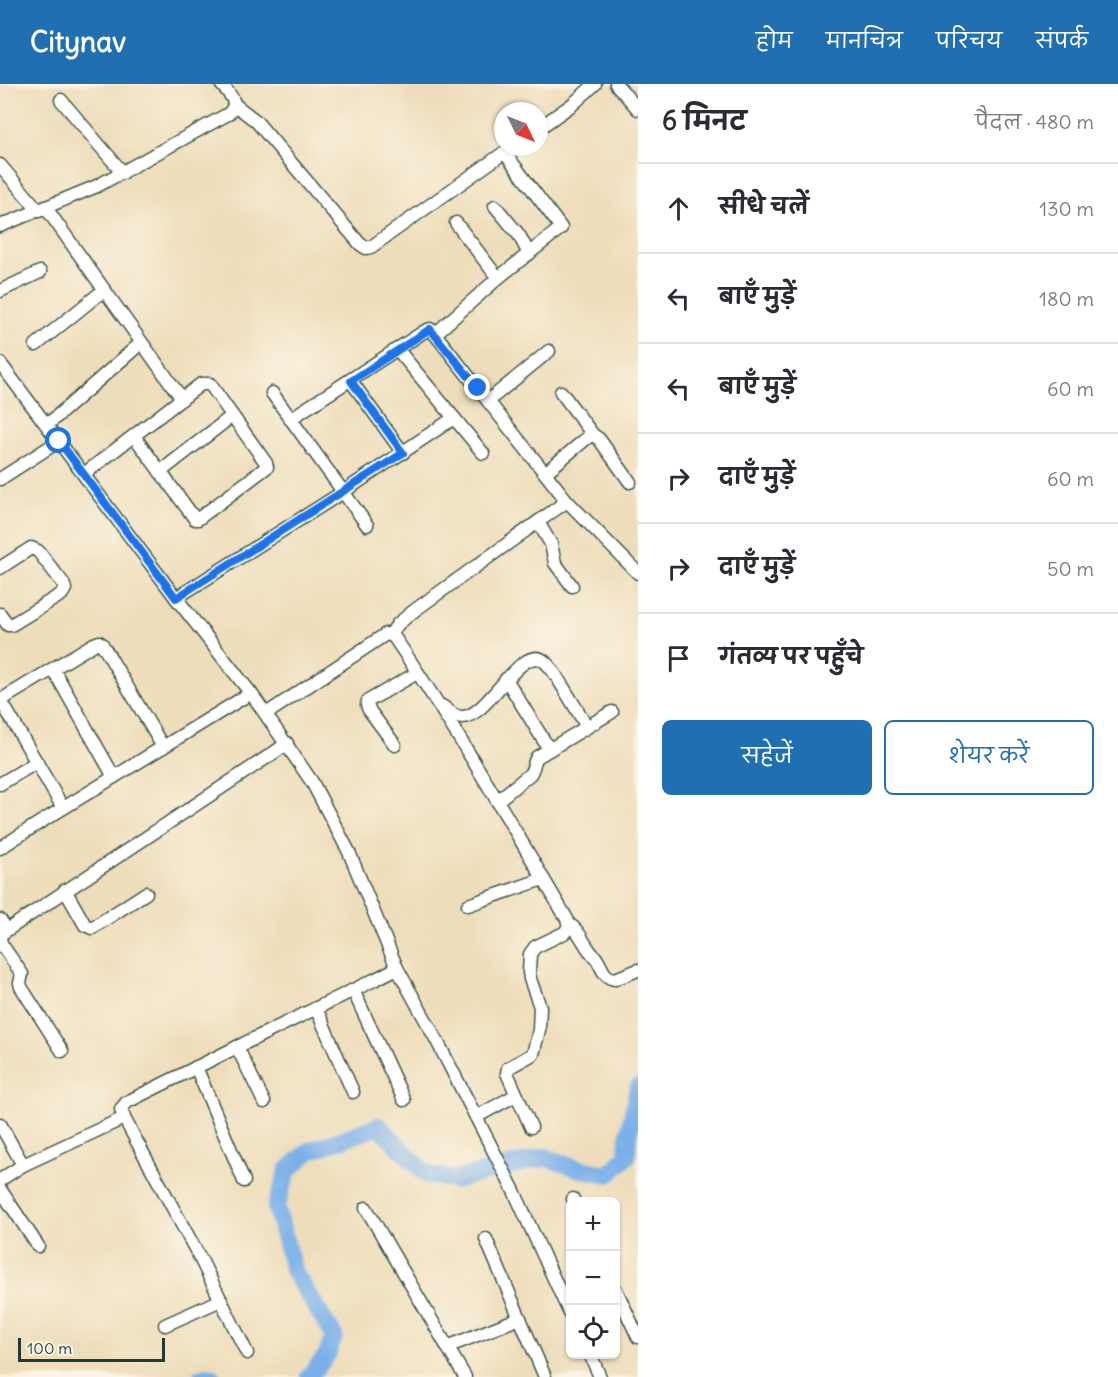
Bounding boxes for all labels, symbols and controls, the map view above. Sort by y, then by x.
text: Citynav [30,24,126,60]
text: होम [756,27,793,54]
text: मानचित्र [826,27,903,54]
text: परिचय [936,27,1002,54]
text: संपर्क [1035,27,1088,54]
north arrow [494,102,548,156]
text: 6 मिनट [662,104,746,137]
text: पैदल · 480 m [975,109,1094,134]
icon: ahead [662,192,695,225]
text: सीधे चलें [719,192,809,220]
text: 130 m [1039,196,1094,221]
icon: left [662,282,695,315]
text: बाएँ मुड़ें [719,282,796,310]
text: 180 m [1039,286,1094,311]
icon: left [662,372,695,405]
text: बाएँ मुड़ें [719,372,796,400]
route end [464,374,490,400]
text: 60 m [1047,376,1094,401]
route start [45,427,71,453]
icon: right [662,462,695,495]
text: दाएँ मुड़ें [719,462,795,490]
text: 60 m [1047,466,1094,491]
icon: right [662,552,695,585]
text: दाएँ मुड़ें [719,552,795,580]
text: 50 m [1047,556,1094,581]
icon: arrive [662,642,695,675]
text: गंतव्य पर पहुँचे [719,642,863,670]
button: सहेजें [662,720,872,795]
button: शेयर करें [884,720,1094,795]
map controls [566,1197,620,1359]
button: + [566,1197,620,1251]
button: − [566,1251,620,1305]
button: locate [566,1305,620,1359]
scale bar [18,1335,165,1362]
text: 100 m [27,1338,72,1358]

